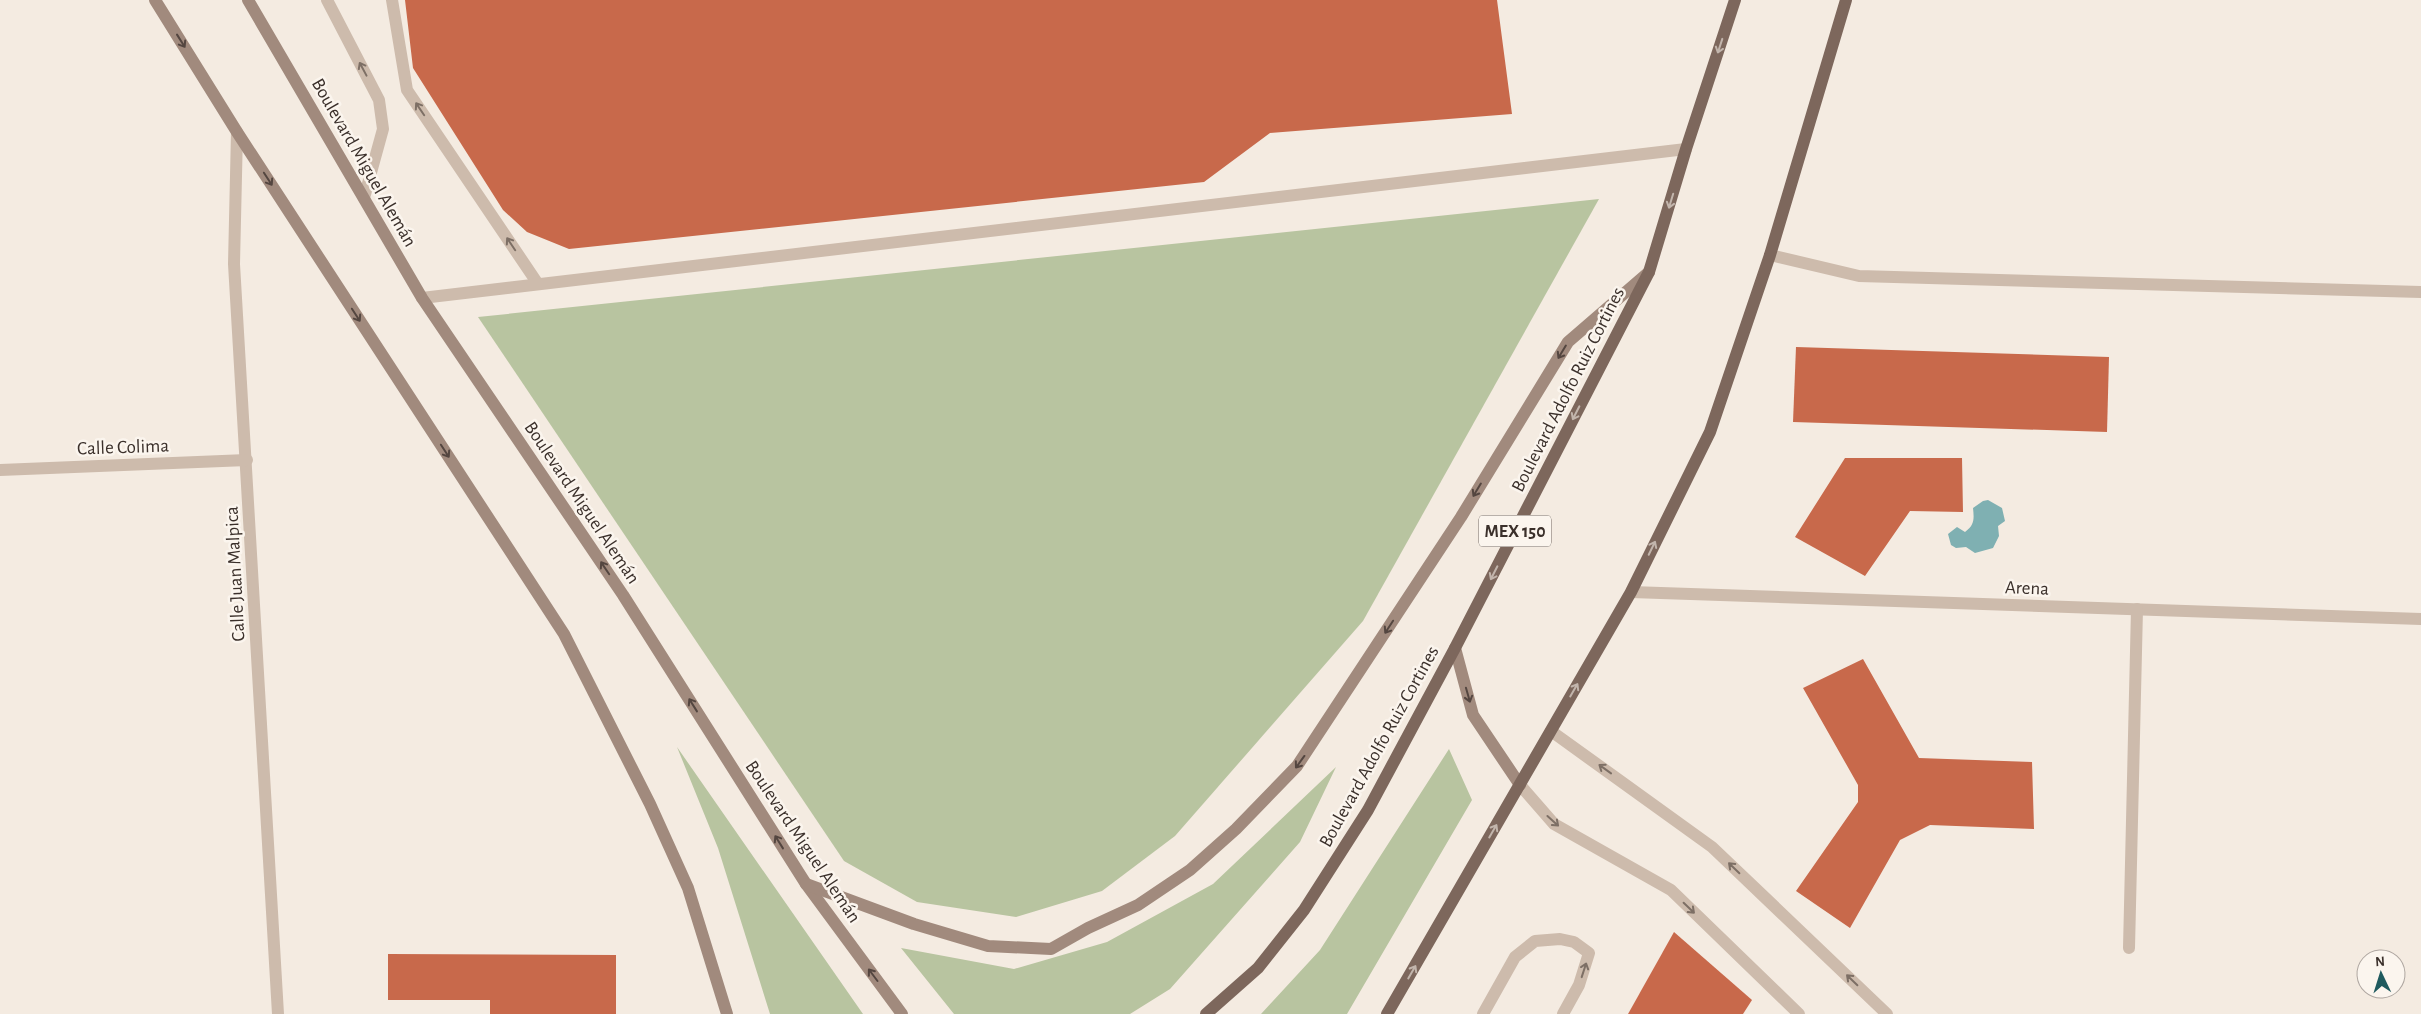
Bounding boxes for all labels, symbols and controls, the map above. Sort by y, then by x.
one-way arrow [176,34,186,48]
one-way arrow [1715,38,1724,54]
one-way arrow [358,61,368,76]
street label: Boulevard Miguel Alemán [308,75,420,250]
one-way arrow [415,102,425,116]
one-way arrow [263,171,273,185]
one-way arrow [1665,193,1675,209]
one-way arrow [506,237,516,251]
street label: Boulevard Adolfo Ruiz Cortines [1508,284,1628,495]
one-way arrow [351,308,361,322]
one-way arrow [1557,344,1567,358]
one-way arrow [1571,405,1580,420]
street label: Boulevard Miguel Alemán [520,418,643,587]
street label: Calle Colima [77,436,170,459]
one-way arrow [440,444,450,458]
one-way arrow [1472,483,1482,497]
street label: Calle Juan Malpica [222,506,249,642]
road number: MEX 150 [1479,516,1551,546]
one-way arrow [1648,541,1658,556]
one-way arrow [600,561,610,575]
one-way arrow [1489,565,1499,580]
street label: Arena [2004,578,2050,599]
one-way arrow [1384,619,1394,633]
street label: Boulevard Adolfo Ruiz Cortines [1316,643,1443,850]
one-way arrow [1570,684,1580,698]
one-way arrow [1463,687,1473,703]
one-way arrow [687,698,697,712]
one-way arrow [1294,755,1305,768]
street label: Boulevard Miguel Alemán [741,757,864,926]
one-way arrow [1599,764,1612,775]
one-way arrow [1546,815,1559,826]
one-way arrow [1489,825,1499,839]
one-way arrow [774,836,784,850]
one-way arrow [1728,862,1740,875]
one-way arrow [1683,902,1695,914]
north arrow [2356,949,2406,999]
text: N [2375,955,2386,969]
one-way arrow [1580,963,1590,979]
one-way arrow [1407,964,1417,979]
one-way arrow [868,968,878,982]
one-way arrow [1845,974,1858,986]

